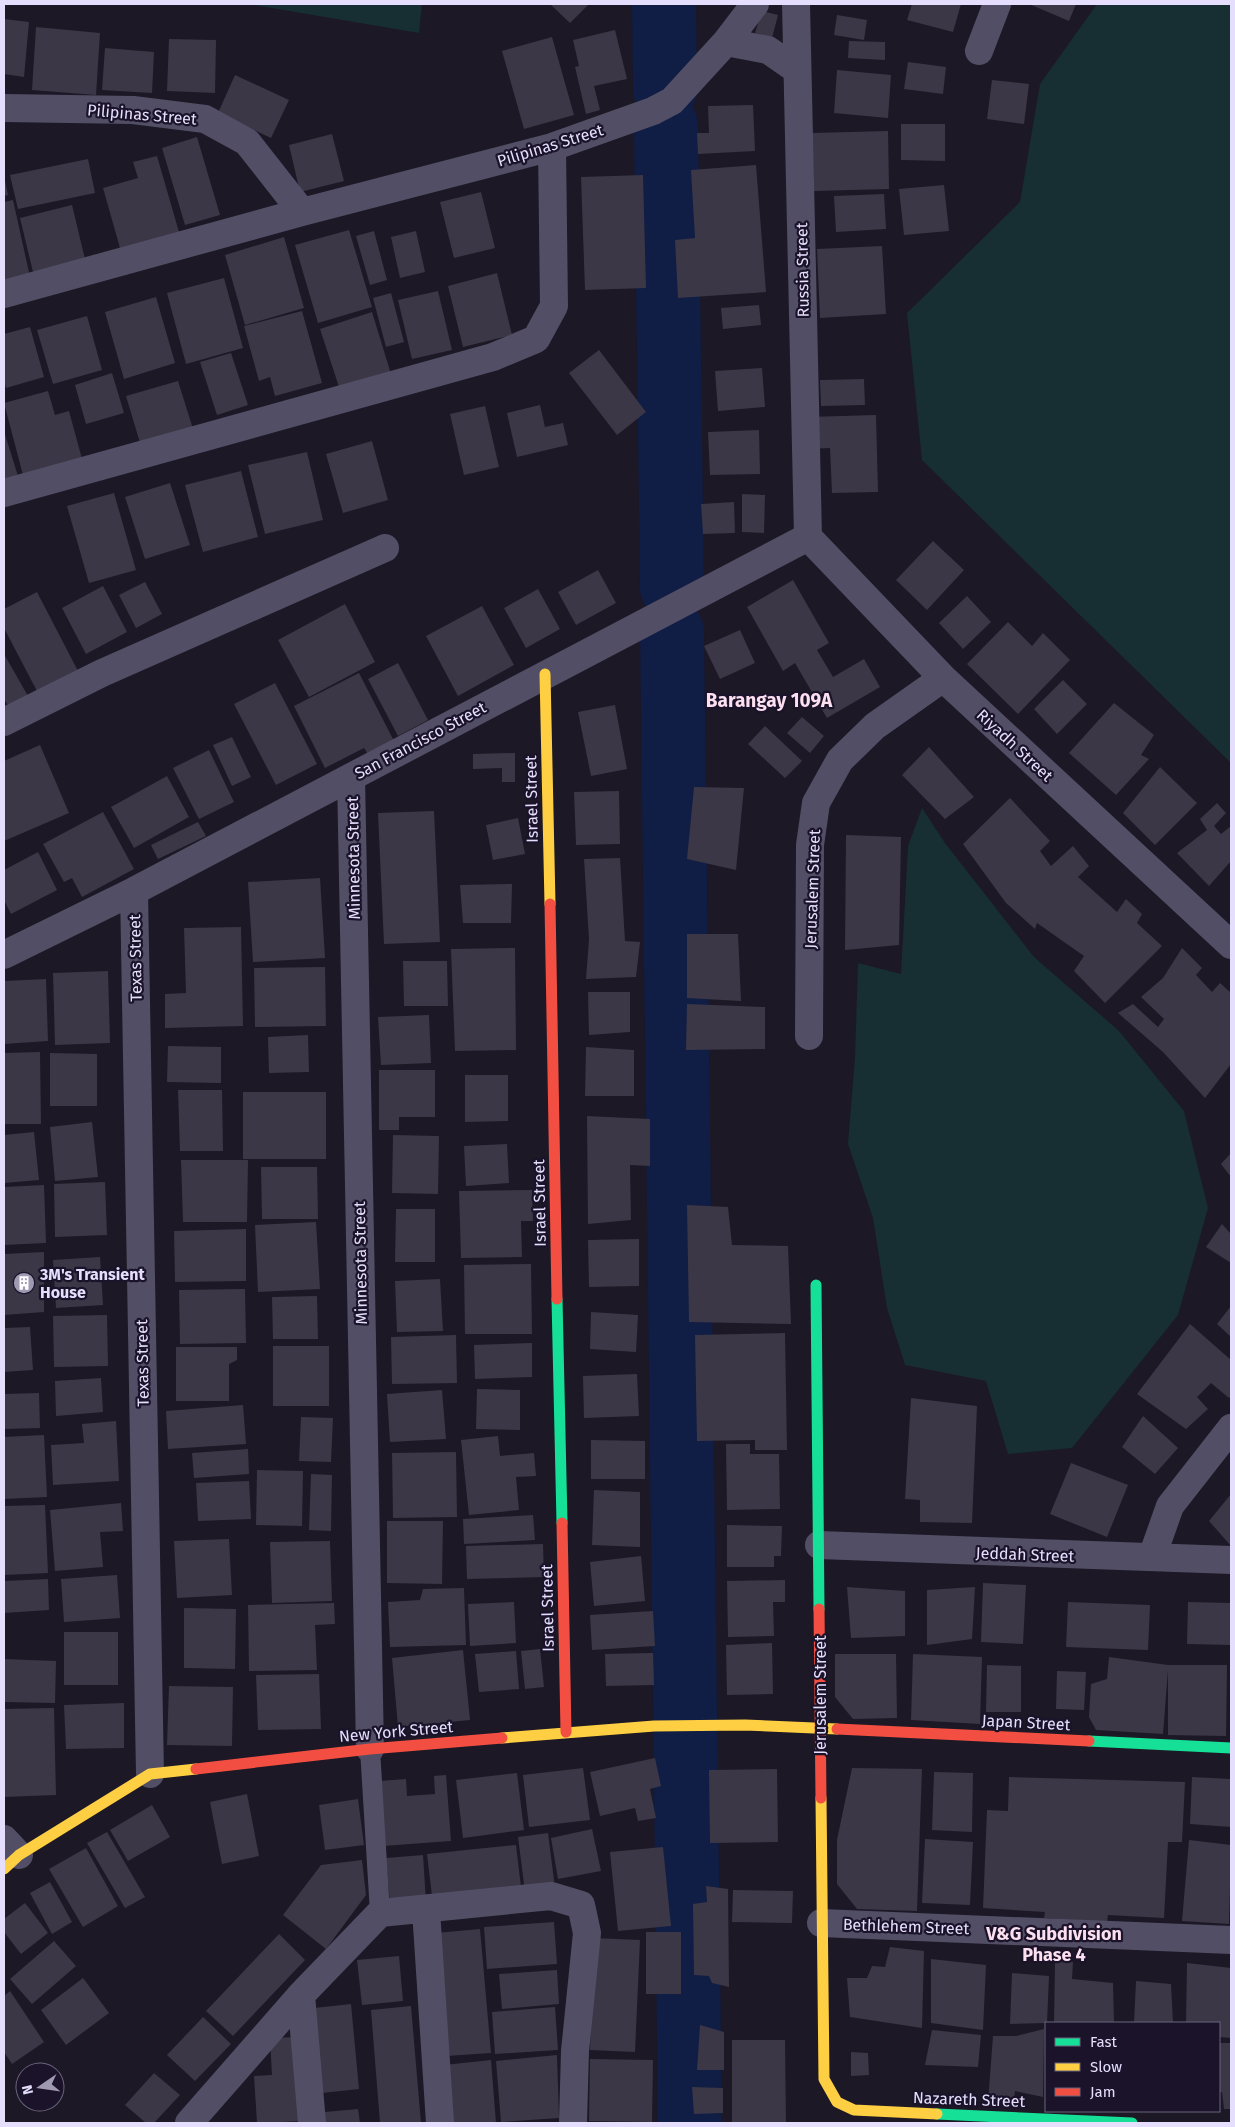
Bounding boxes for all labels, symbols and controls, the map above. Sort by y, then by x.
street label: Pilipinas Street [86,100,198,129]
street label: Pilipinas Street [495,120,606,171]
street label: Russia Street [792,222,813,317]
district label: Barangay 109A [706,689,833,712]
street label: San Francisco Street [351,698,489,783]
street label: Riyadh Street [973,705,1057,786]
street label: Israel Street [521,755,542,843]
street label: Minnesota Street [343,796,364,920]
street label: Jerusalem Street [801,829,824,949]
street label: Texas Street [125,914,146,1002]
street label: Israel Street [529,1159,550,1247]
street label: Minnesota Street [350,1201,371,1325]
place label: 3M's Transient House [39,1265,145,1302]
building icon: 3M's Transient House [12,1271,36,1295]
street label: Texas Street [132,1319,153,1407]
street label: Jeddah Street [975,1543,1075,1566]
street label: Israel Street [537,1564,558,1652]
street label: Jerusalem Street [811,1635,830,1755]
street label: Japan Street [981,1711,1071,1734]
street label: New York Street [338,1717,454,1746]
street label: Bethlehem Street [842,1915,970,1938]
district label: V&G Subdivision Phase 4 [985,1923,1122,1966]
legend [1045,2022,1220,2112]
text: Fast [1090,2033,1117,2051]
text: Slow [1090,2058,1122,2076]
north arrow [15,2062,65,2112]
text: N [18,2083,37,2096]
text: Jam [1090,2083,1116,2101]
street label: Nazareth Street [913,2088,1026,2111]

